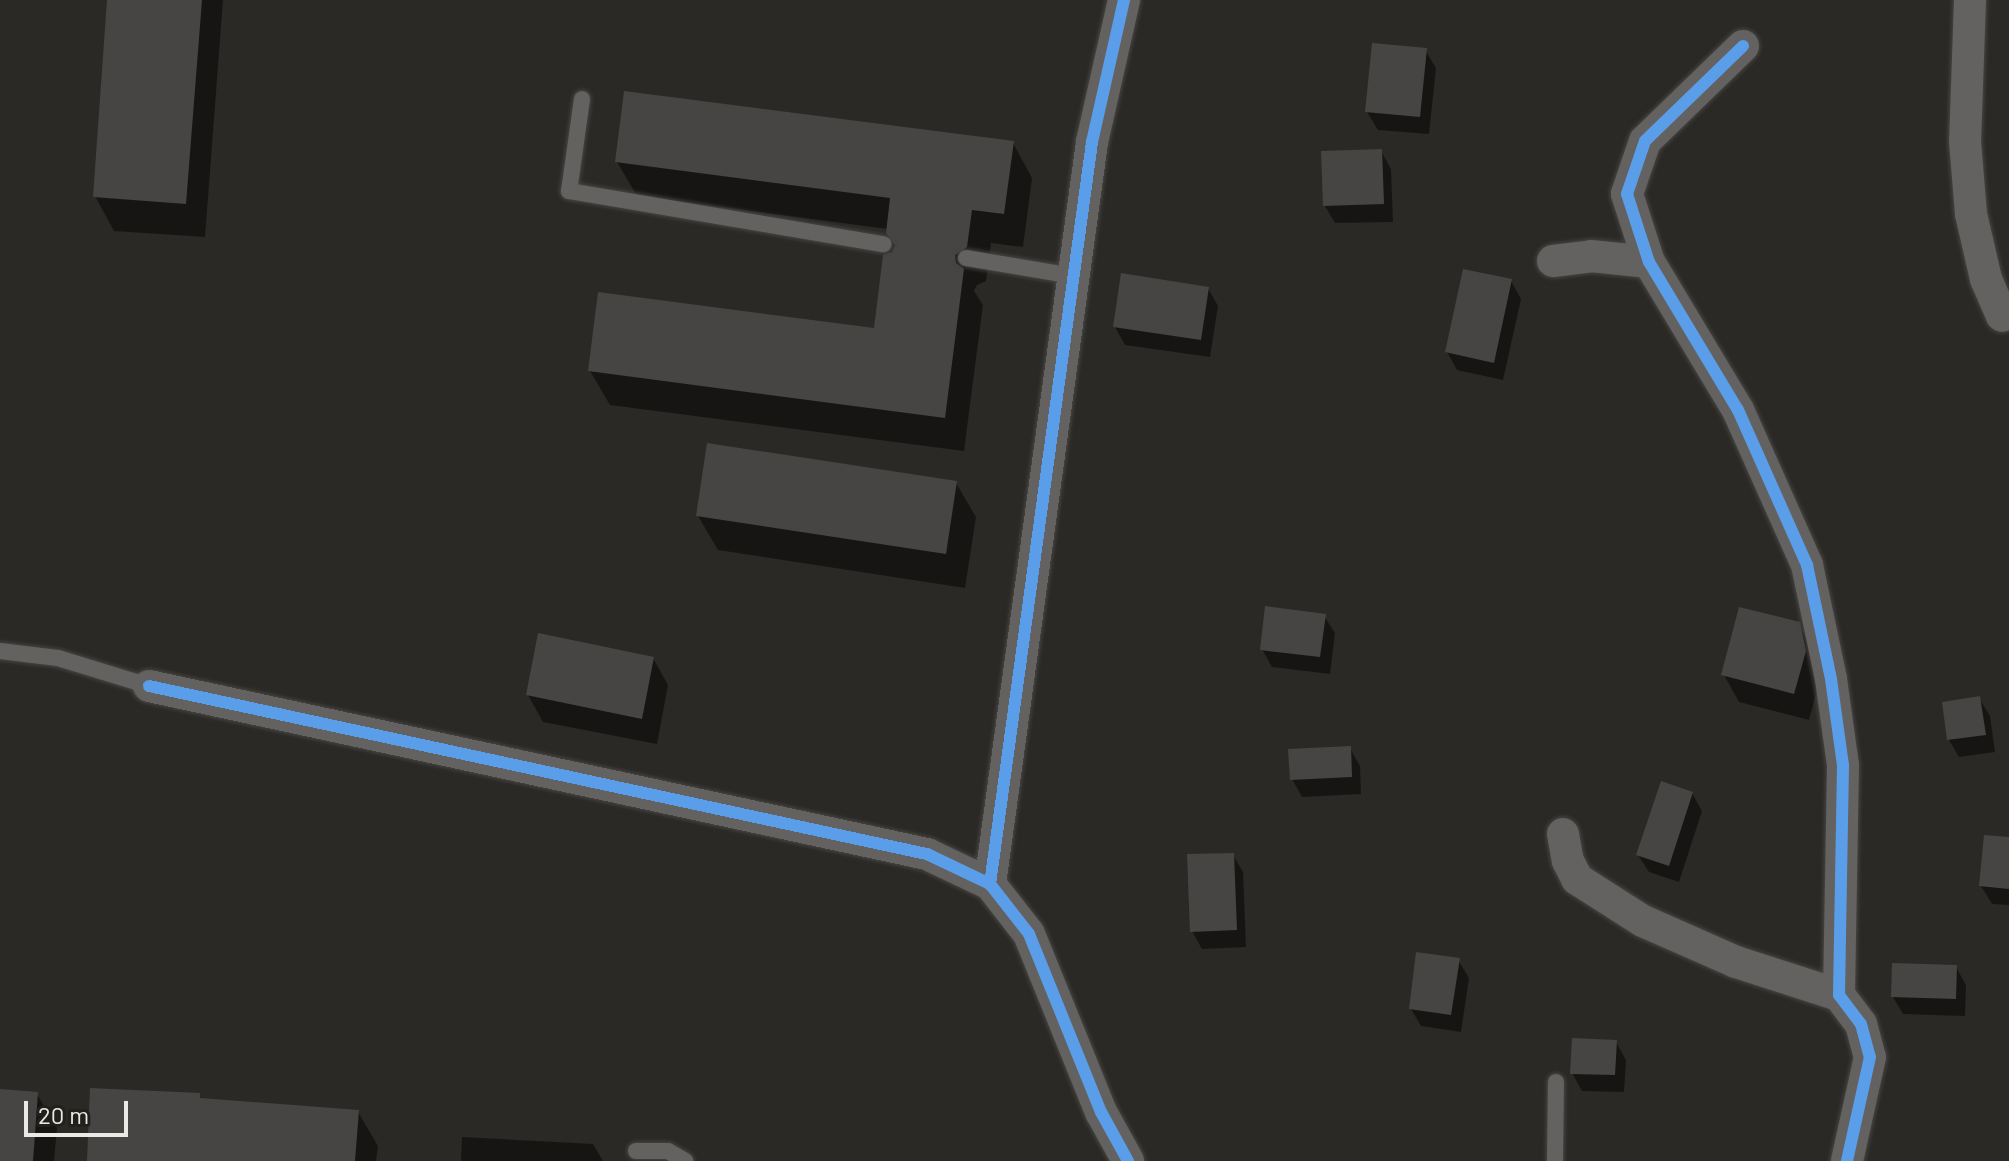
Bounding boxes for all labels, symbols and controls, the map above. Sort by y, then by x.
scale bar [28,1085,132,1135]
text: 20 m [38,1100,89,1129]

